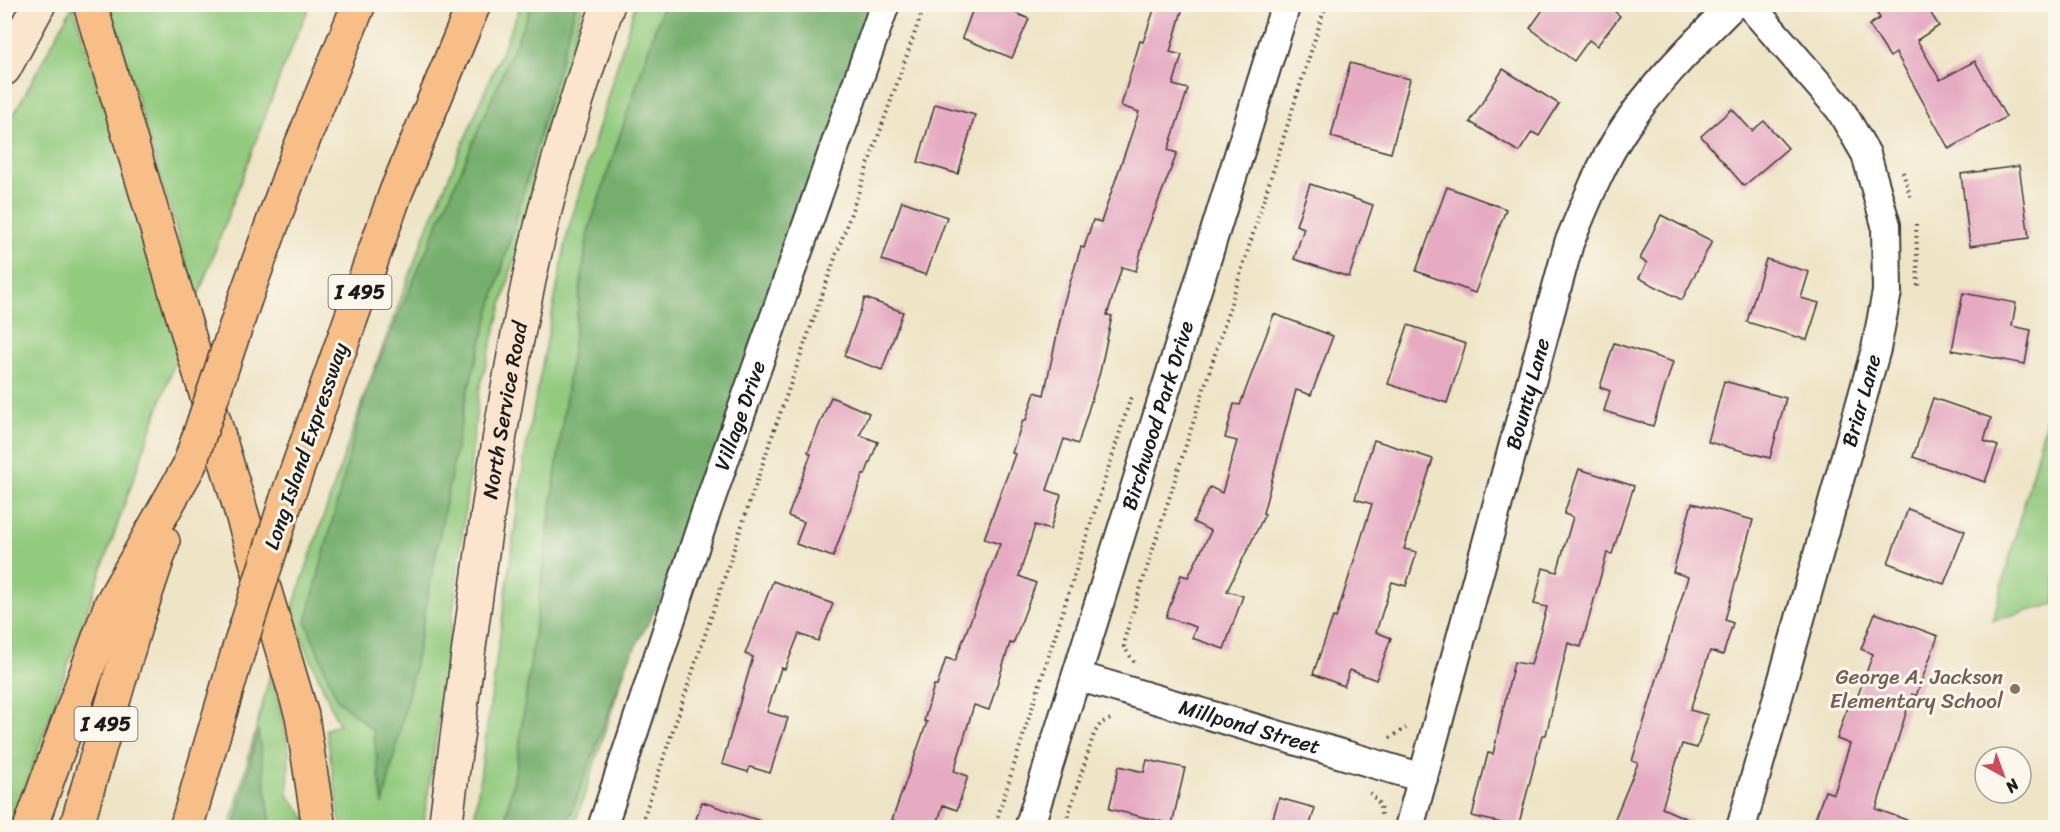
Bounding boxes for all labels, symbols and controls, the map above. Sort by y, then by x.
road number: I 495 [328,275,392,309]
street label: North Service Road [471,316,539,502]
street label: Birchwood Park Drive [1110,316,1205,515]
street label: Bounty Lane [1494,334,1561,454]
street label: Long Island Expressway [253,337,359,555]
street label: Briar Lane [1830,350,1893,451]
street label: Village Drive [703,355,777,476]
place label: George A. Jackson Elementary School [1830,658,2004,720]
marker: George A. Jackson Elementary School [2008,682,2022,696]
street label: Millpond Street [1174,688,1325,766]
road number: I 495 [74,707,138,741]
north arrow [1973,745,2033,805]
text: N [1998,771,2027,801]

